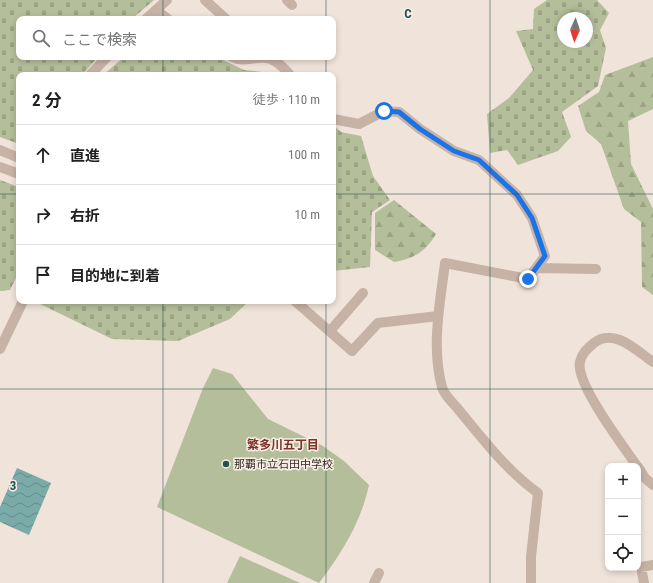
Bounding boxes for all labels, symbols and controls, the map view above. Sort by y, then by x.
text: C [404,6,412,21]
north arrow [557,12,593,48]
search box [16,16,336,60]
icon: search [30,27,52,49]
text: ここで検索 [62,31,137,49]
text: 2 分 [32,90,62,110]
text: 徒歩 · 110 m [253,92,320,107]
route start [375,102,393,120]
icon: ahead [32,144,54,166]
text: 直進 [70,147,100,165]
text: 100 m [288,147,320,162]
icon: right [32,204,54,226]
text: 右折 [70,207,100,225]
text: 10 m [294,207,320,222]
icon: arrive [32,264,54,286]
text: 目的地に到着 [70,267,160,285]
route end [519,270,537,288]
district label: 繁多川五丁目 [247,438,319,452]
place label: 那覇市立石田中学校 [234,458,333,471]
marker: 那覇市立石田中学校 [221,459,231,469]
map controls [605,463,641,571]
button: + [605,463,641,499]
text: 3 [10,478,16,493]
button: − [605,499,641,535]
button: locate [605,535,641,571]

